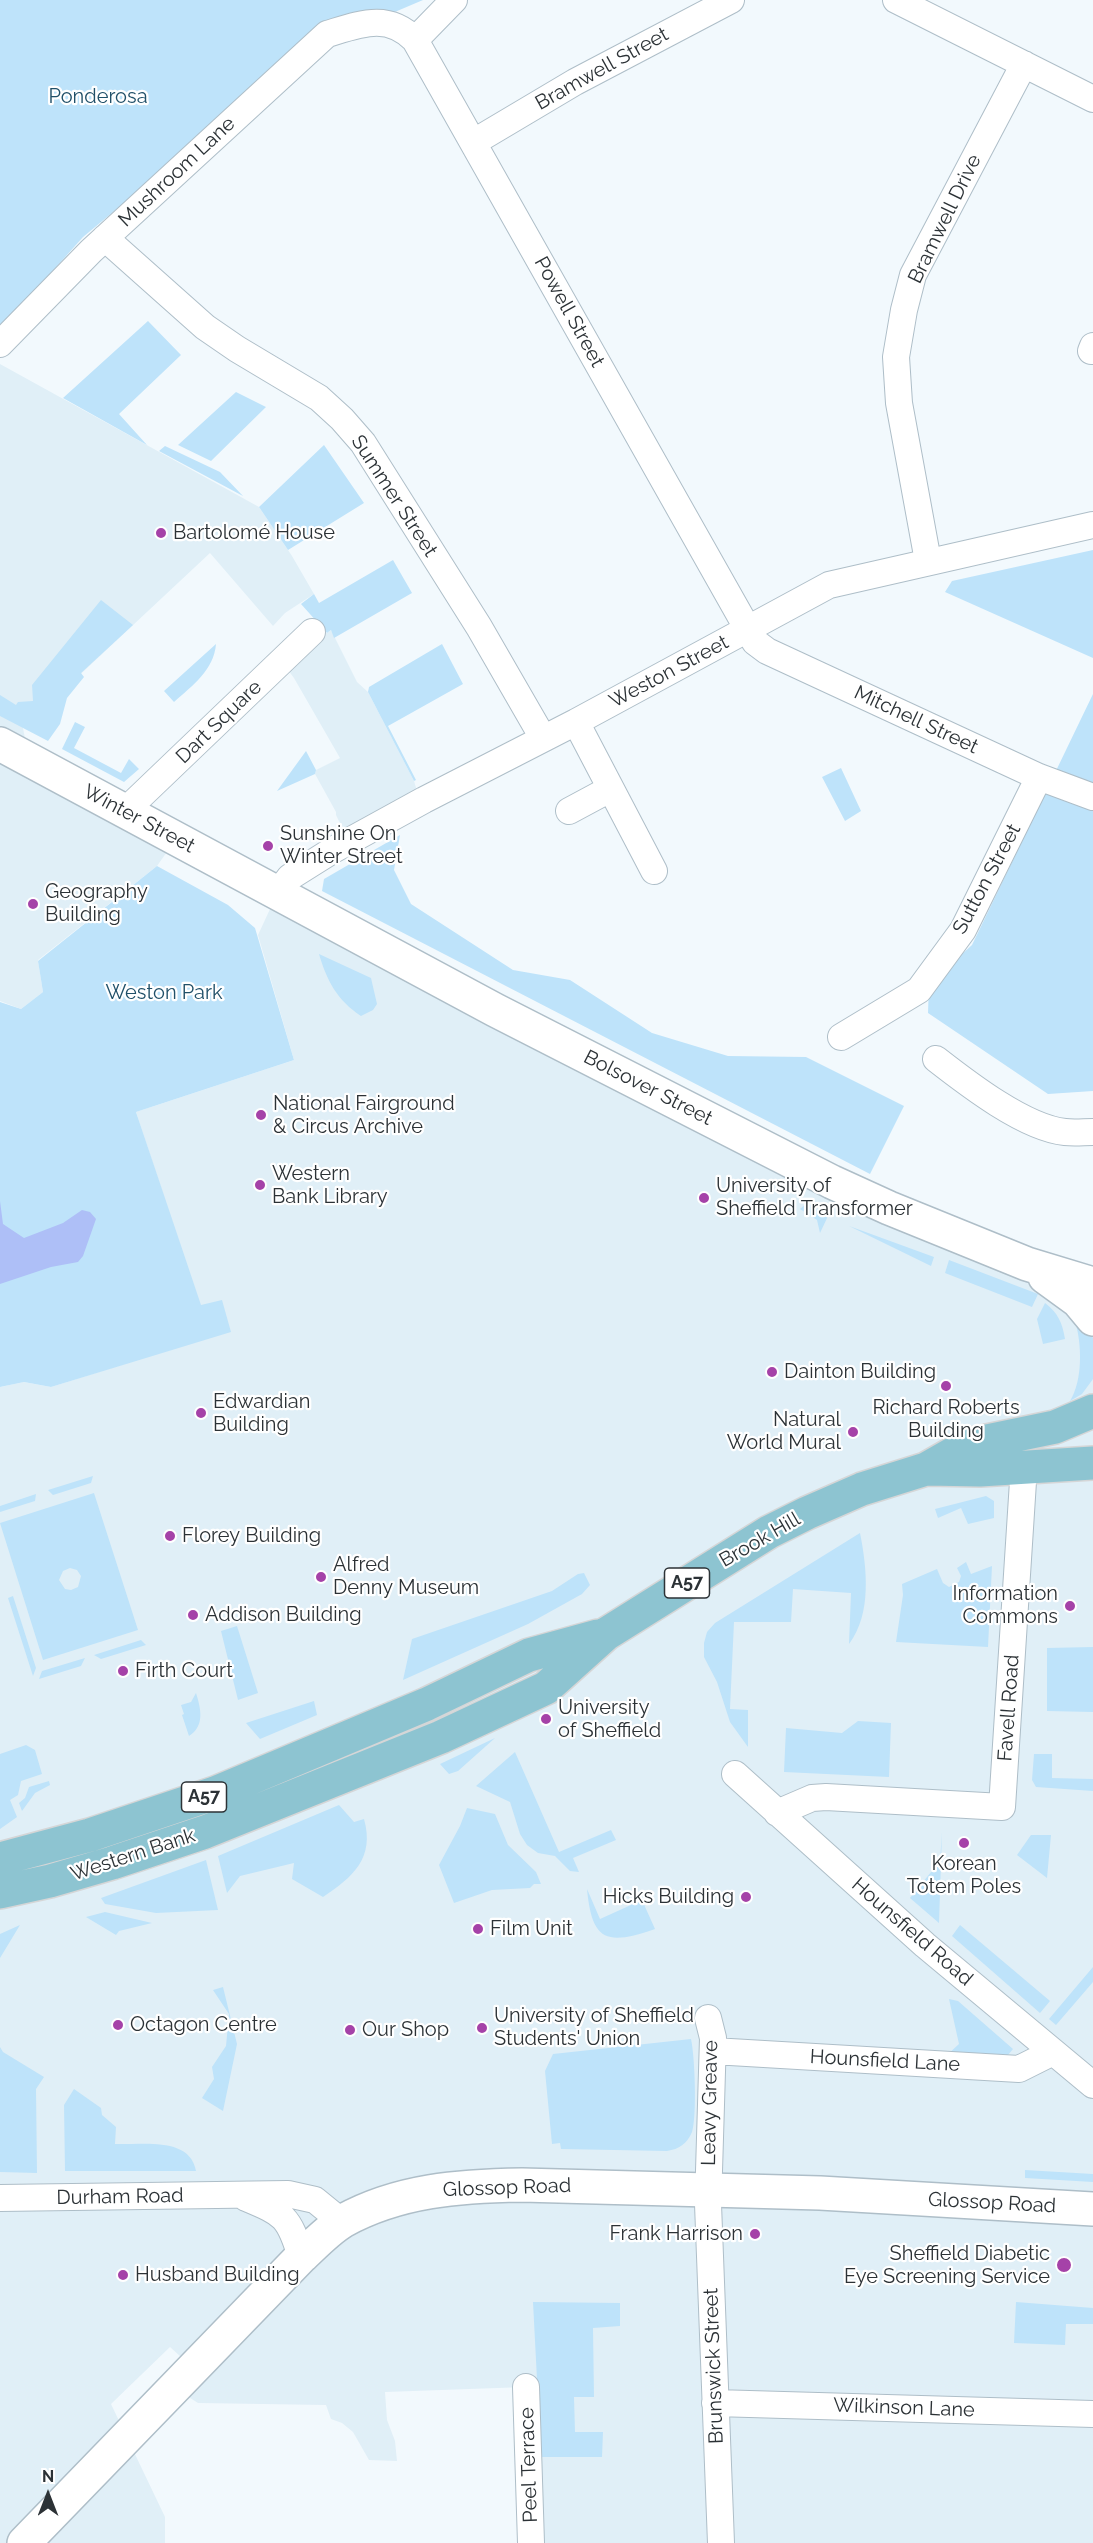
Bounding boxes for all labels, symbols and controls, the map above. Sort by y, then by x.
street label: Bramwell Street [531,23,673,115]
park label: Ponderosa [48,85,148,109]
street label: Mushroom Lane [114,112,240,232]
street label: Bramwell Drive [903,151,987,287]
street label: Powell Street [529,252,609,372]
street label: Summer Street [346,431,442,561]
place label: Bartolomé House [173,521,335,545]
marker: Bartolomé House [154,526,168,540]
street label: Weston Street [605,631,733,713]
street label: Dart Square [171,675,267,769]
street label: Mitchell Street [850,681,982,759]
street label: Winter Street [79,780,199,858]
street label: Sutton Street [948,820,1026,938]
place label: Sunshine On Winter Street [280,822,403,869]
marker: Sunshine On Winter Street [261,839,275,853]
place label: Geography Building [45,880,148,927]
marker: Geography Building [26,897,40,911]
park label: Weston Park [105,981,223,1005]
street label: Bolsover Street [580,1045,716,1131]
place label: National Fairground & Circus Archive [273,1092,455,1139]
marker: National Fairground & Circus Archive [254,1108,268,1122]
place label: Western Bank Library [272,1162,388,1209]
place label: University of Sheffield Transformer [716,1174,913,1221]
marker: Western Bank Library [253,1178,267,1192]
marker: University of Sheffield Transformer [697,1191,711,1205]
place label: Dainton Building [784,1360,936,1384]
marker: Dainton Building [765,1365,779,1379]
marker: Richard Roberts Building [939,1379,953,1393]
place label: Edwardian Building [213,1390,310,1437]
place label: Richard Roberts Building [872,1396,1020,1443]
marker: Edwardian Building [194,1406,208,1420]
place label: Natural World Mural [727,1408,841,1455]
marker: Natural World Mural [846,1425,860,1439]
street label: Brook Hill [715,1507,805,1573]
place label: Florey Building [182,1524,321,1548]
marker: Florey Building [163,1529,177,1543]
place label: Alfred Denny Museum [333,1553,479,1600]
road number: A57 [664,1568,710,1598]
marker: Alfred Denny Museum [314,1570,328,1584]
place label: Information Commons [952,1582,1058,1629]
marker: Information Commons [1063,1599,1077,1613]
place label: Addison Building [205,1603,362,1627]
marker: Addison Building [186,1608,200,1622]
street label: Favell Road [993,1654,1025,1762]
place label: Firth Court [135,1659,233,1683]
marker: Firth Court [116,1664,130,1678]
place label: University of Sheffield [558,1696,661,1743]
marker: University of Sheffield [539,1712,553,1726]
road number: A57 [182,1782,226,1812]
street label: Western Bank [68,1824,198,1886]
marker: Korean Totem Poles [957,1836,971,1850]
place label: Korean Totem Poles [907,1852,1021,1899]
street label: Hounsfield Road [847,1873,977,1991]
place label: Hicks Building [603,1885,734,1909]
marker: Hicks Building [739,1890,753,1904]
place label: Film Unit [490,1917,573,1941]
marker: Film Unit [471,1922,485,1936]
place label: University of Sheffield Students' Union [494,2004,694,2051]
place label: Octagon Centre [130,2013,277,2037]
marker: Octagon Centre [111,2018,125,2032]
place label: Our Shop [362,2018,449,2042]
marker: University of Sheffield Students' Union [475,2021,489,2035]
marker: Our Shop [343,2023,357,2037]
street label: Leavy Greave [697,2040,723,2166]
street label: Hounsfield Lane [809,2045,961,2077]
street label: Glossop Road [442,2174,572,2202]
street label: Durham Road [56,2184,184,2210]
street label: Glossop Road [927,2188,1057,2218]
place label: Frank Harrison [610,2222,743,2246]
marker: Frank Harrison [748,2227,762,2241]
place label: Sheffield Diabetic Eye Screening Service [844,2242,1050,2289]
marker: Sheffield Diabetic Eye Screening Service [1055,2256,1073,2274]
place label: Husband Building [135,2263,300,2287]
marker: Husband Building [116,2268,130,2282]
street label: Brunswick Street [699,2288,729,2444]
street label: Wilkinson Lane [833,2394,975,2422]
street label: Peel Terrace [515,2407,543,2523]
north arrow [18,2465,78,2525]
text: N [42,2467,54,2486]

